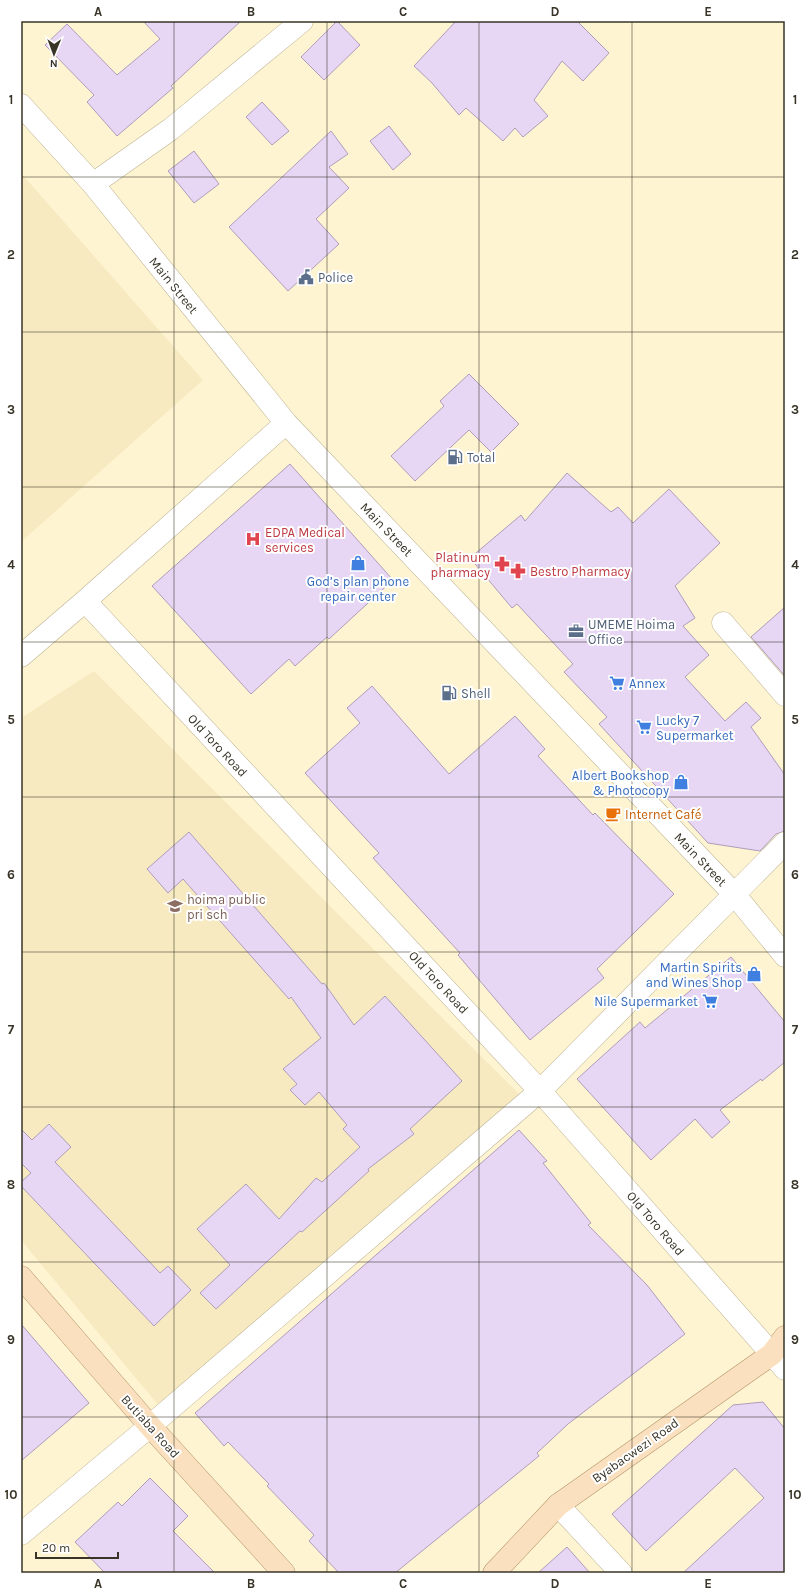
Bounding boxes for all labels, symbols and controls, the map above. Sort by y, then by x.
text: A [94,4,102,19]
text: B [247,4,255,19]
text: C [399,4,407,19]
text: D [551,4,560,19]
text: E [704,4,712,19]
north arrow [34,34,74,74]
text: N [50,57,58,70]
text: 1 [9,92,13,107]
text: 1 [793,92,797,107]
text: 2 [7,247,15,262]
text: 2 [791,247,799,262]
street label: Main Street [146,254,201,317]
public building icon: Police [297,268,315,286]
place label: Police [318,270,354,285]
text: 3 [7,402,15,417]
text: 3 [791,402,799,417]
fuel station icon: Total [446,448,464,466]
place label: Total [467,450,495,465]
street label: Main Street [357,499,416,559]
place label: EDPA Medical services [265,525,345,555]
hospital icon: EDPA Medical services [244,530,262,548]
place label: Platinum pharmacy [431,550,490,580]
shop icon: God’s plan phone repair center [349,554,367,572]
pharmacy icon: Platinum pharmacy [493,555,511,573]
text: 4 [7,557,15,572]
text: 4 [791,557,799,572]
pharmacy icon: Bestro Pharmacy [509,562,527,580]
place label: Bestro Pharmacy [530,564,630,579]
place label: God’s plan phone repair center [307,574,409,604]
place label: UMEME Hoima Office [588,617,675,647]
office icon: UMEME Hoima Office [567,622,585,640]
supermarket icon: Annex [608,674,626,692]
place label: Annex [629,676,666,691]
fuel station icon: Shell [440,684,458,702]
place label: Shell [461,686,491,701]
street label: Old Toro Road [185,711,250,780]
text: 5 [7,712,15,727]
text: 5 [791,712,799,727]
place label: Lucky 7 Supermarket [656,713,734,743]
supermarket icon: Lucky 7 Supermarket [635,718,653,736]
place label: Albert Bookshop & Photocopy [572,768,669,798]
shop icon: Albert Bookshop & Photocopy [672,773,690,791]
cafe icon: Internet Café [604,805,622,823]
place label: Internet Café [625,807,702,822]
street label: Main Street [671,829,730,889]
text: 6 [7,867,15,882]
text: 6 [791,867,799,882]
place label: hoima public pri sch [187,892,266,922]
school or university icon: hoima public pri sch [166,897,184,915]
street label: Old Toro Road [406,948,471,1017]
place label: Martin Spirits and Wines Shop [646,960,742,990]
shop icon: Martin Spirits and Wines Shop [745,965,763,983]
supermarket icon: Nile Supermarket [701,992,719,1010]
place label: Nile Supermarket [594,994,698,1009]
text: 7 [8,1022,15,1037]
text: 7 [792,1022,799,1037]
text: 8 [7,1177,15,1192]
text: 8 [791,1177,799,1192]
street label: Old Toro Road [624,1188,688,1259]
text: 9 [7,1332,15,1347]
text: 9 [791,1332,799,1347]
street label: Butiaba Road [118,1392,183,1461]
street label: Byabacwezi Road [589,1415,681,1486]
text: 10 [5,1487,17,1502]
text: 10 [789,1487,801,1502]
scale bar [36,1534,118,1560]
text: 20 m [42,1541,70,1555]
text: A [94,1576,102,1591]
text: B [247,1576,255,1591]
text: C [399,1576,407,1591]
text: D [551,1576,560,1591]
text: E [704,1576,712,1591]

